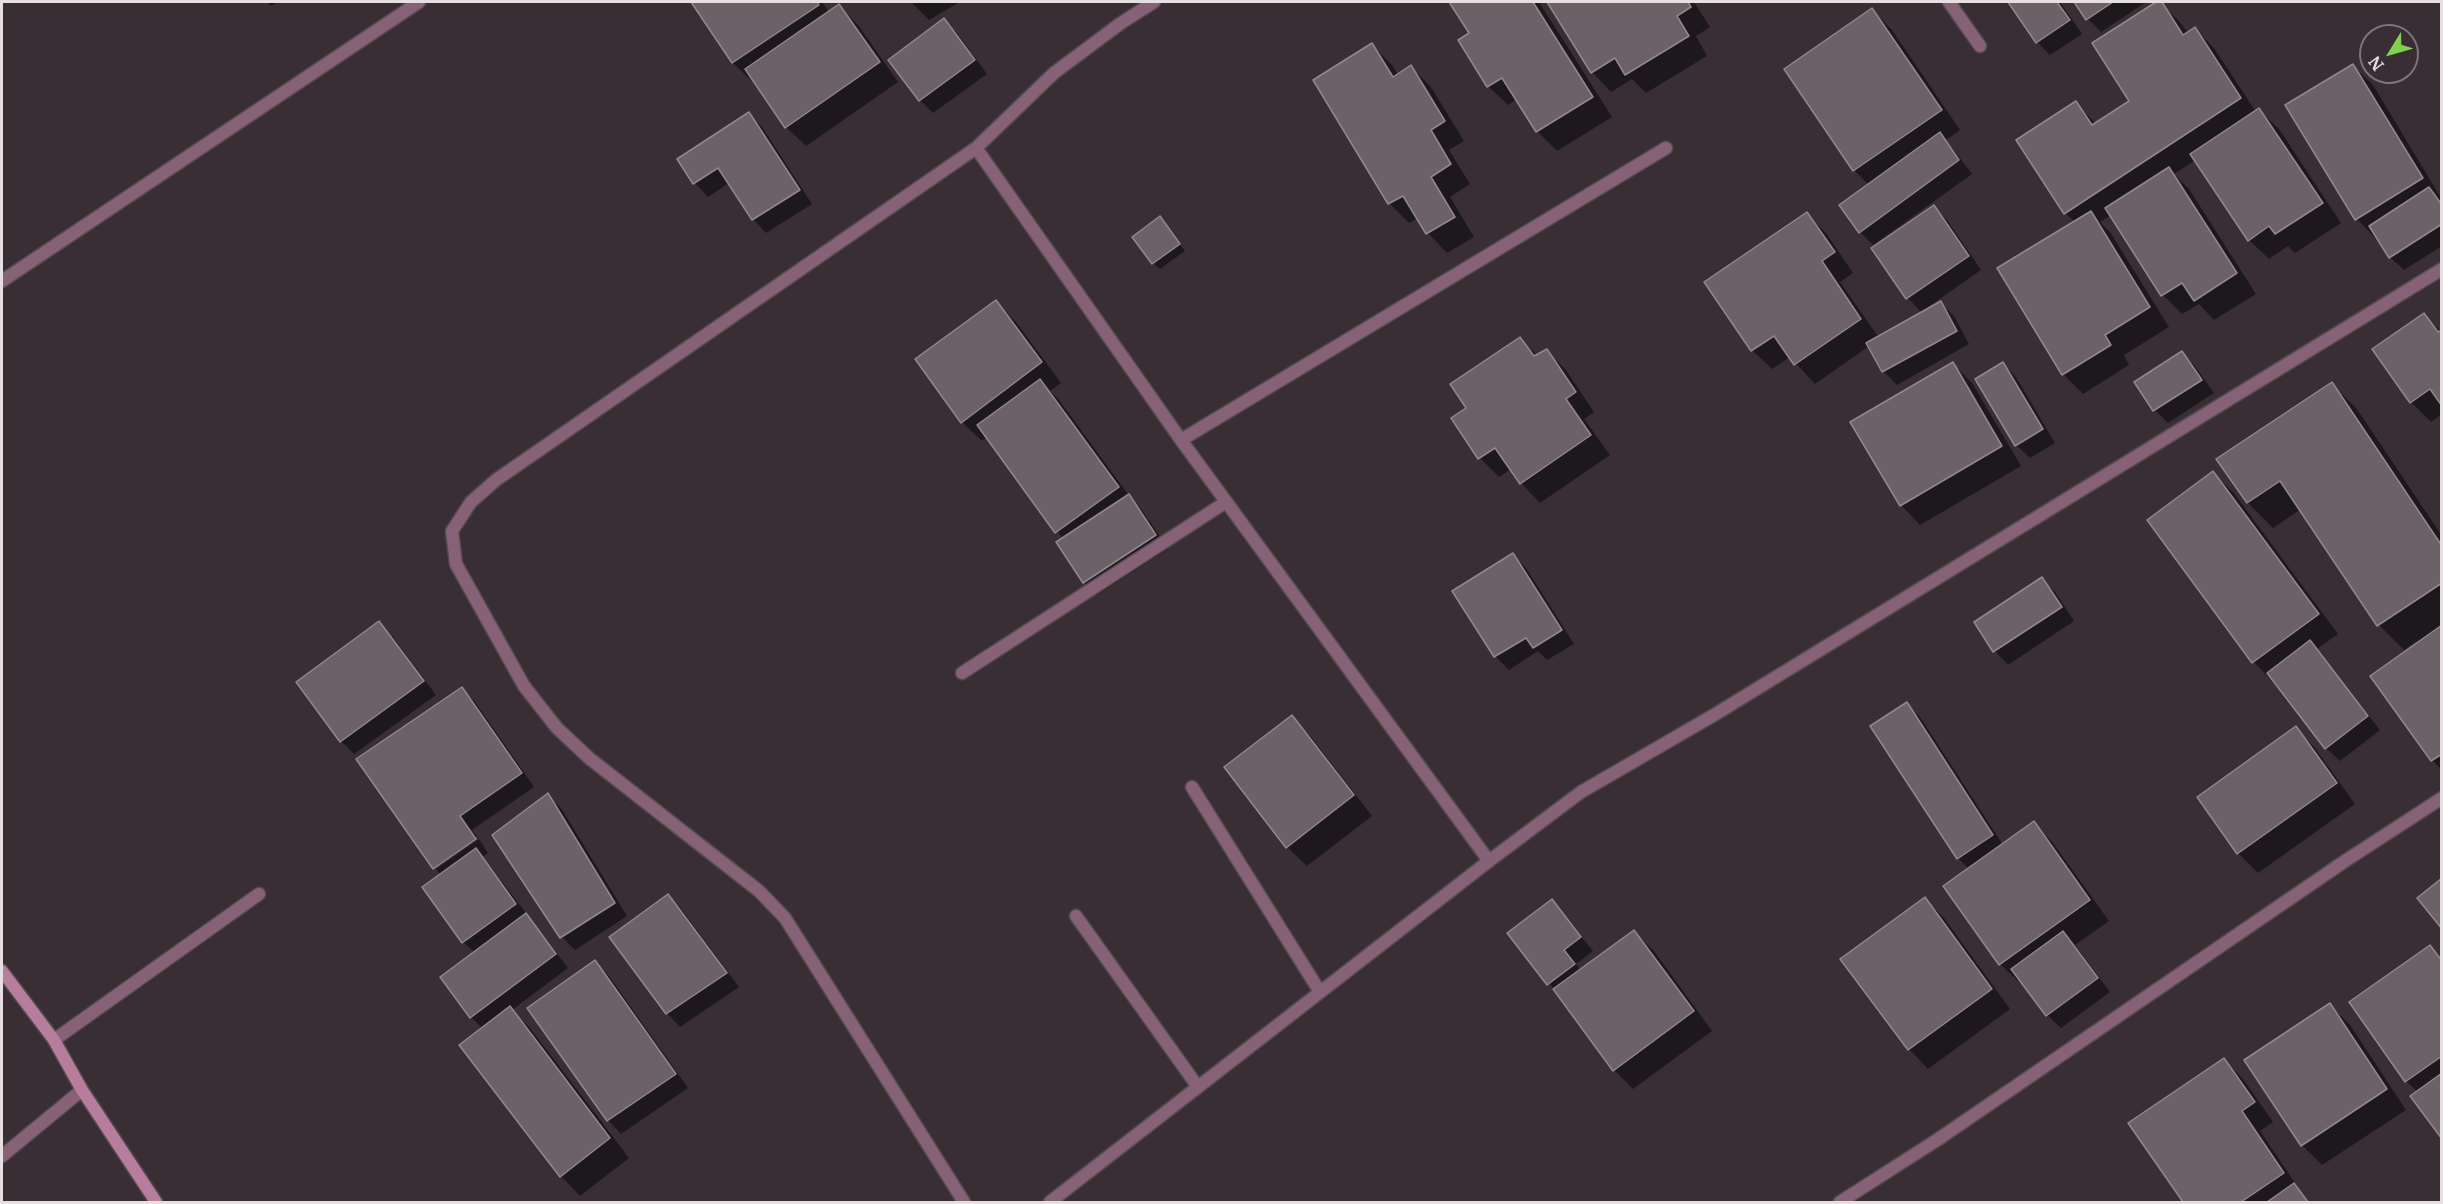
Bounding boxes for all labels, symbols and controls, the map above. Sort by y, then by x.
north arrow [2359,24,2419,84]
text: N [2364,53,2388,75]

